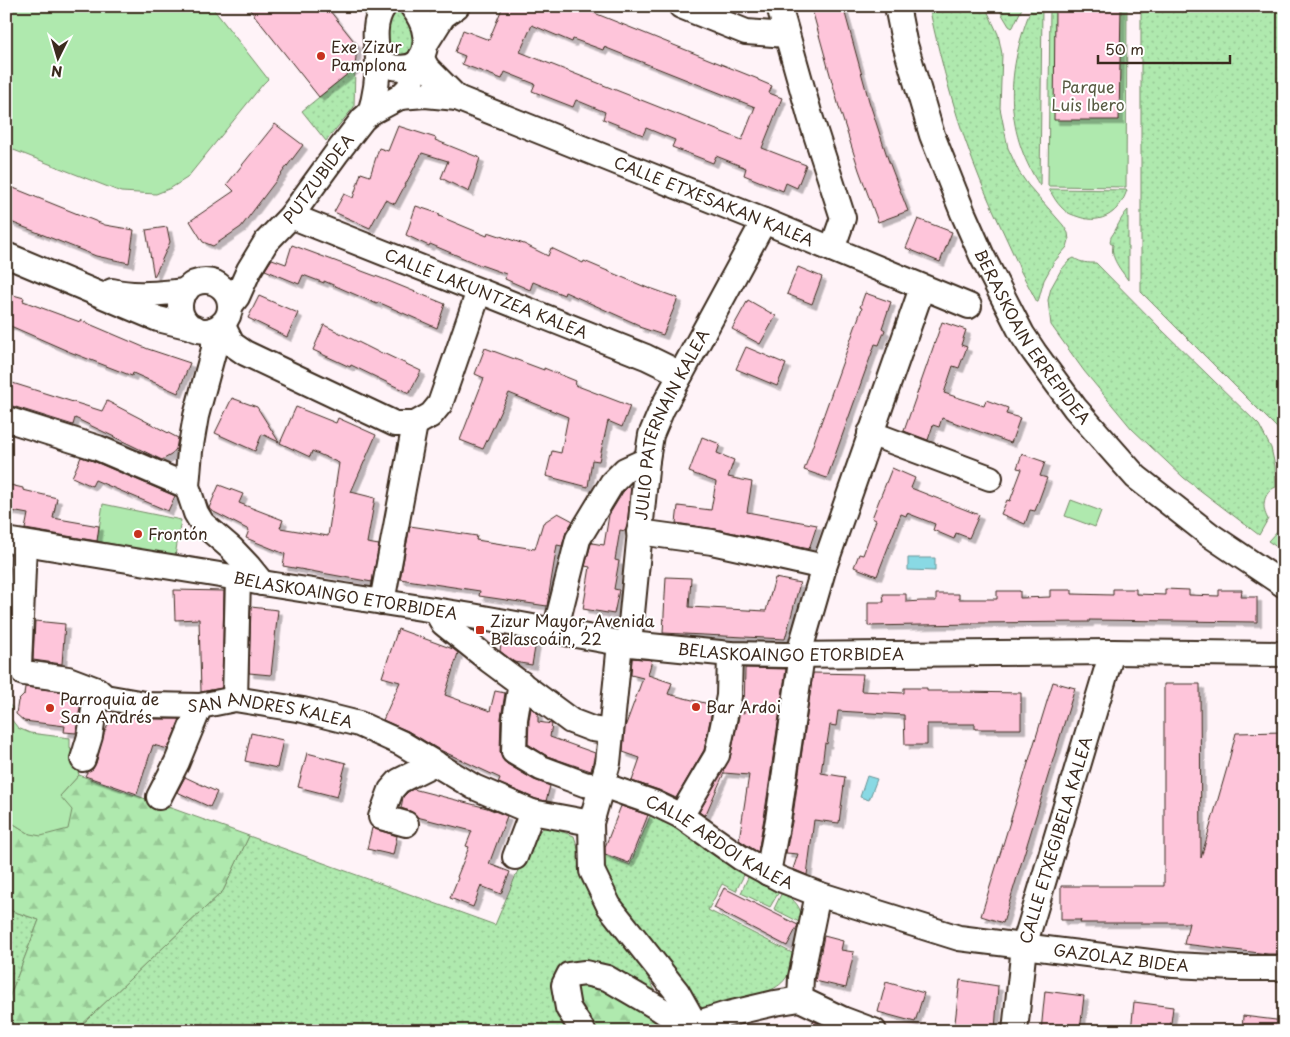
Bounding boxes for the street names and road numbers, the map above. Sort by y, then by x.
street label: PUTZUBIDEA [277,128,359,229]
street label: CALLE ETXESAKAN KALEA [611,149,818,251]
street label: CALLE LAKUNTZEA KALEA [381,241,592,344]
street label: BERASKOAIN ERREPIDEA [969,245,1097,429]
street label: JULIO PATERNAIN KALEA [628,324,714,521]
street label: BELASKOAINGO ETORBIDEA [231,564,459,625]
street label: BELASKOAINGO ETORBIDEA [677,636,904,666]
street label: SAN ANDRES KALEA [187,685,355,733]
street label: CALLE ETXEGIBELA KALEA [1012,733,1097,946]
street label: CALLE ARDOI KALEA [643,788,797,894]
street label: GAZOLAZ BIDEA [1052,937,1189,977]

